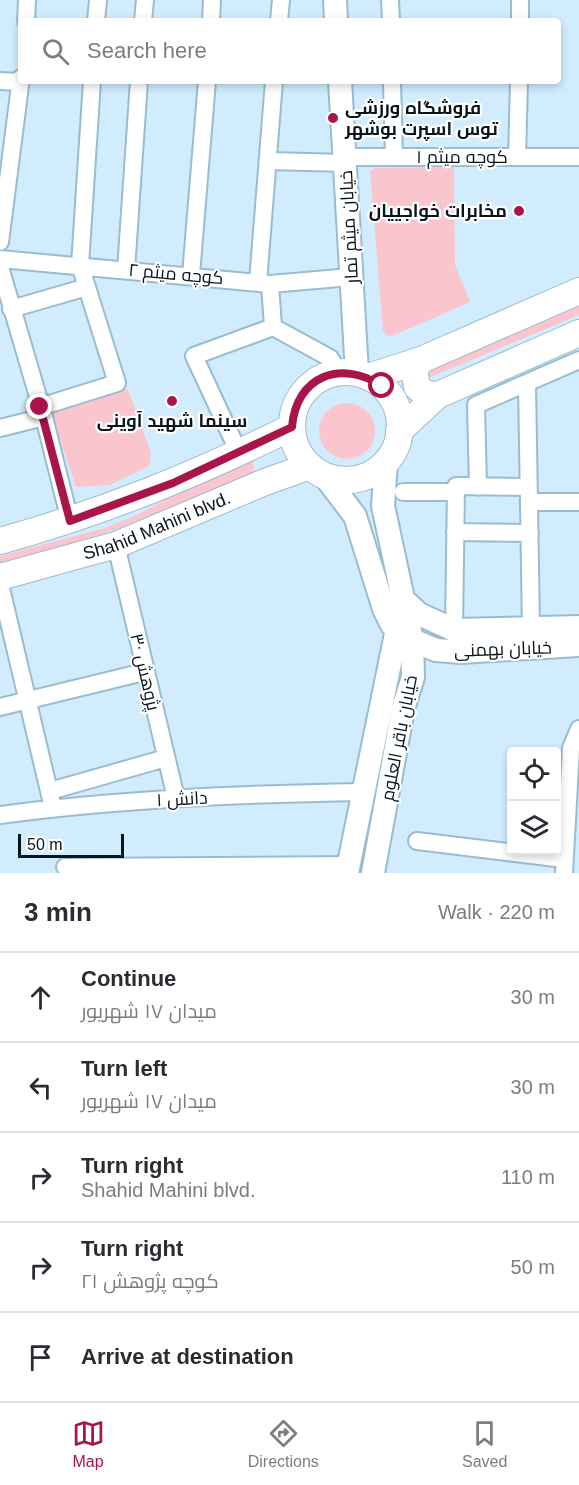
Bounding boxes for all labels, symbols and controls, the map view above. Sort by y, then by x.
search box [18,18,561,84]
icon: search [39,35,72,68]
text: Search here [87,38,207,63]
place label: فروشگاه ورزشی توس اسپرت بوشهر [344,98,498,141]
marker: فروشگاه ورزشی توس اسپرت بوشهر [326,111,340,125]
street label: کوچه میثم ۱ [416,147,508,169]
street label: خیابان میثم تمار [336,170,364,285]
place label: مخابرات خواجییان [369,201,507,222]
marker: مخابرات خواجییان [512,204,526,218]
street label: کوچه میثم ۲ [127,260,224,290]
route start [368,372,394,398]
route end [26,393,52,419]
marker: سینما شهید آوینی [165,394,179,408]
place label: سینما شهید آوینی [97,411,247,432]
street label: Shahid Mahini blvd. [81,488,233,564]
street label: پژوهش ۳۰ [124,632,164,713]
street label: خیابان بهمنی [454,637,552,662]
street label: خیابان باقر العلوم [377,673,423,803]
map controls [507,747,561,855]
button: locate [507,747,561,801]
street label: دانش ۱ [156,788,208,811]
button: layers [507,801,561,855]
scale bar [18,831,124,858]
text: 50 m [27,836,63,853]
text: 3 min [24,897,92,927]
text: Walk · 220 m [438,901,555,923]
text: Continue [81,966,176,991]
icon: ahead [24,981,57,1014]
text: 30 m [511,986,555,1008]
text: میدان ۱۷ شهریور [81,1000,217,1022]
text: Turn left [81,1056,167,1081]
icon: left [24,1071,57,1104]
text: 30 m [511,1076,555,1098]
text: میدان ۱۷ شهریور [81,1090,217,1112]
text: Turn right [81,1153,183,1178]
icon: right [24,1161,57,1194]
text: 110 m [501,1166,555,1188]
text: Shahid Mahini blvd. [81,1179,256,1201]
text: Turn right [81,1236,183,1261]
icon: right [24,1251,57,1284]
text: 50 m [511,1256,555,1278]
text: کوچه پژوهش ۲۱ [81,1270,219,1292]
icon: arrive [24,1341,57,1374]
text: Arrive at destination [81,1344,294,1369]
tab: Map [72,1417,105,1471]
tab: Directions [248,1417,319,1471]
tab: Saved [462,1417,507,1471]

